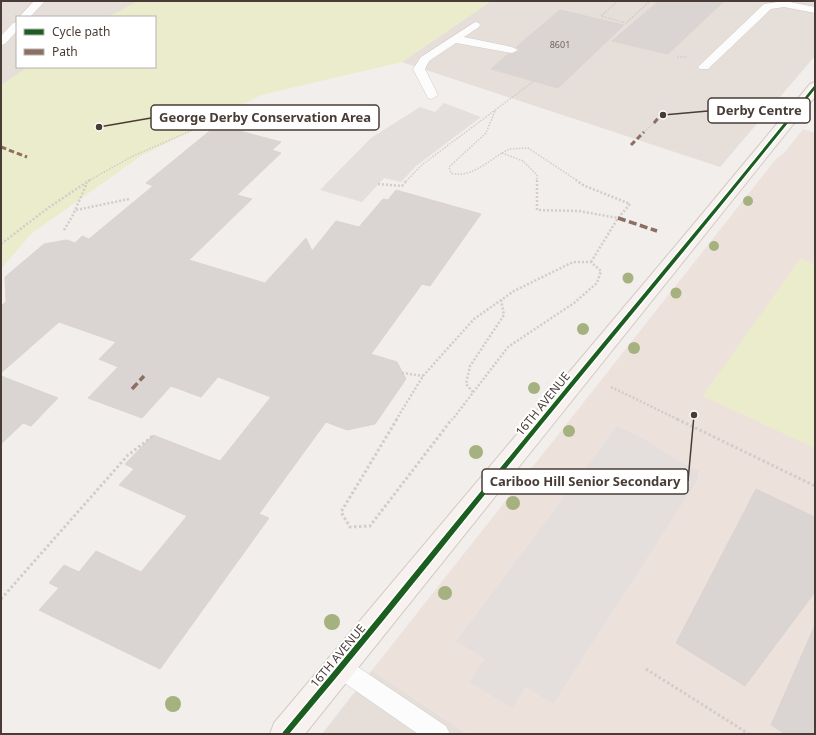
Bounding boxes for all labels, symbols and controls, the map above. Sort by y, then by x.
legend [16,16,156,68]
text: Cycle path [52,23,110,40]
house number: 8601 [550,38,570,51]
text: Path [52,43,78,60]
callout: Derby Centre [708,98,810,123]
text: Derby Centre [716,101,802,119]
callout: George Derby Conservation Area [151,105,379,130]
text: George Derby Conservation Area [159,108,371,126]
street label: 16TH AVENUE [511,368,574,439]
callout: Cariboo Hill Senior Secondary [482,469,688,494]
text: Cariboo Hill Senior Secondary [490,472,681,490]
street label: 16TH AVENUE [306,620,369,691]

